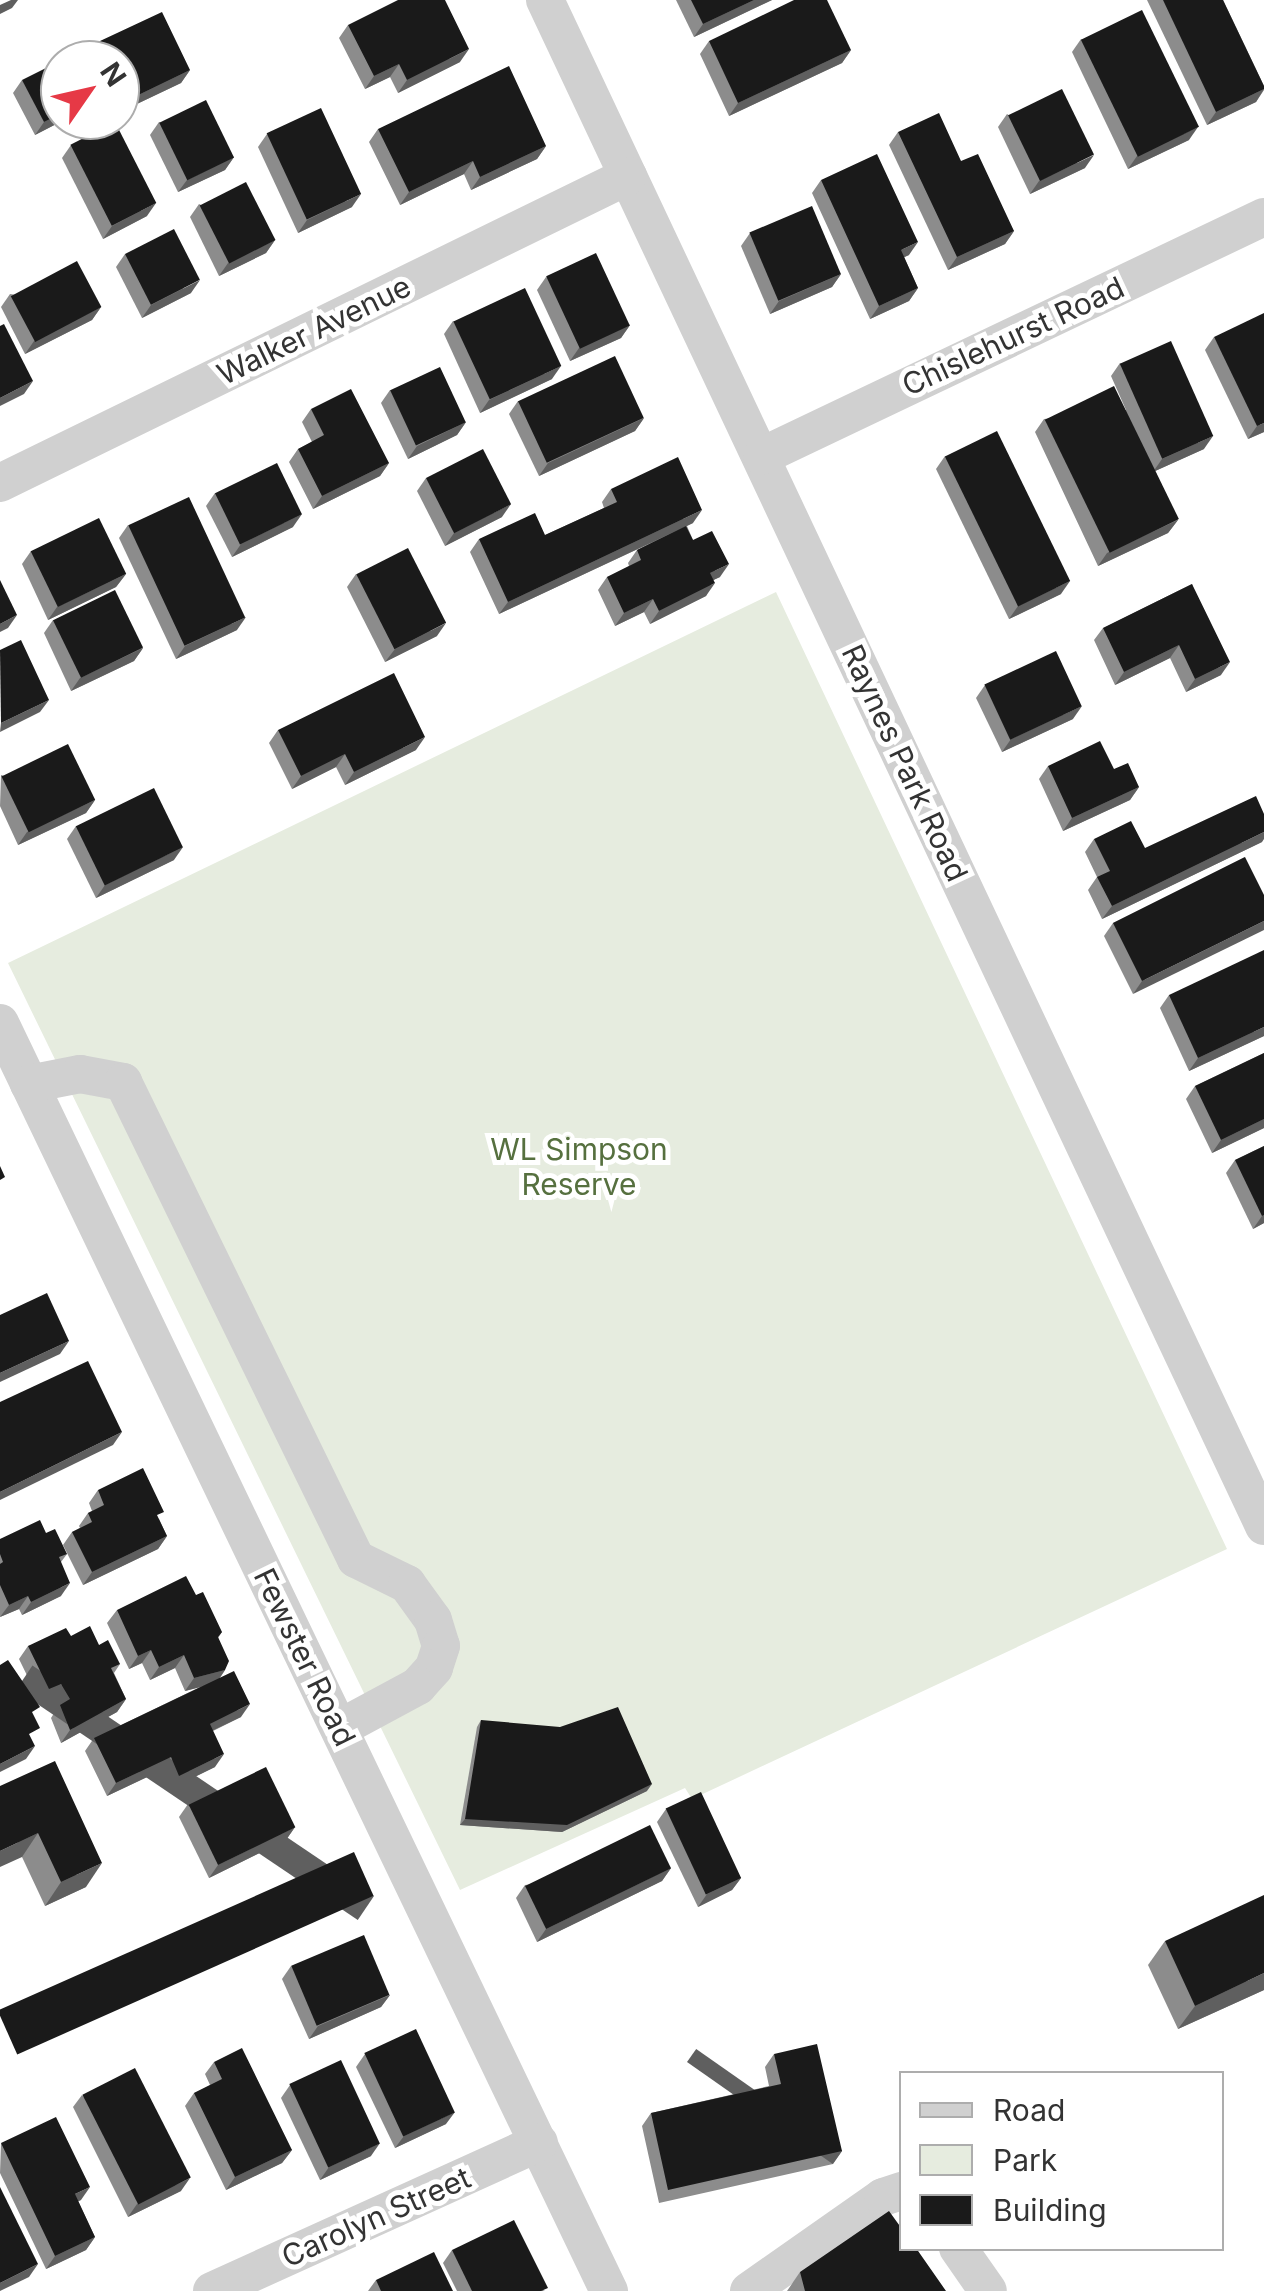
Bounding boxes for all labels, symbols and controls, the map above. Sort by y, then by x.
north arrow [40,40,140,140]
text: N [93,56,133,93]
street label: Walker Avenue [211,268,417,392]
street label: Chislehurst Road [896,269,1130,403]
street label: Raynes Park Road [834,639,976,887]
park label: WL Simpson Reserve [490,1131,668,1202]
street label: Fewster Road [247,1562,363,1752]
legend [899,2071,1224,2251]
text: Road [993,2092,1065,2128]
text: Park [993,2142,1057,2178]
street label: Carolyn Street [276,2159,476,2275]
text: Building [993,2192,1107,2228]

